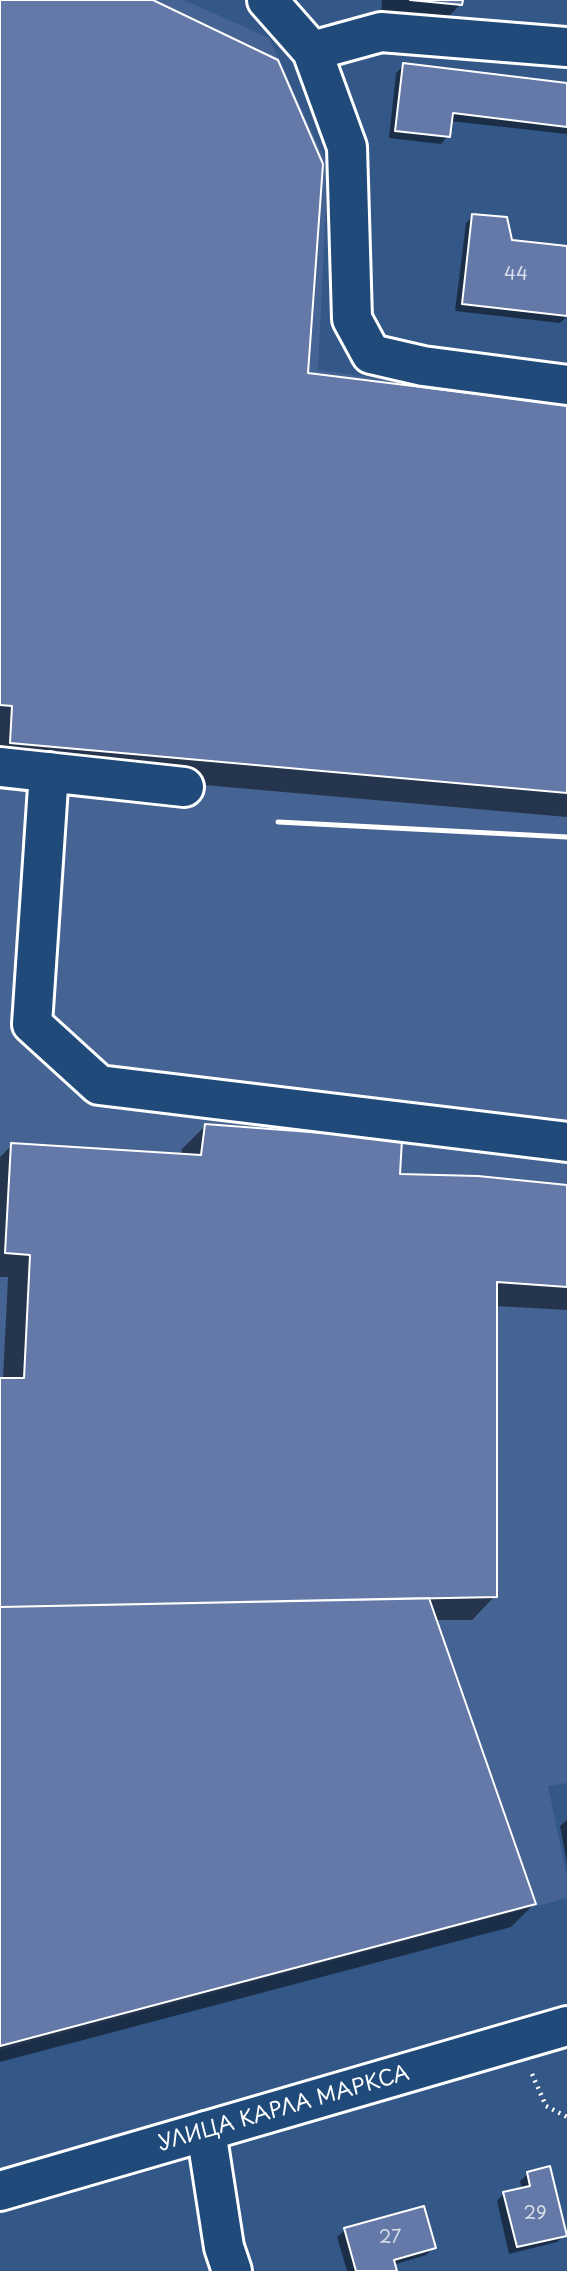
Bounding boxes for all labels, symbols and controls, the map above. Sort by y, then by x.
house number: 44 [504,264,528,286]
street label: УЛИЦА КАРЛА МАРКСА [156,2061,412,2157]
house number: 29 [524,2203,546,2225]
house number: 27 [379,2227,401,2249]

